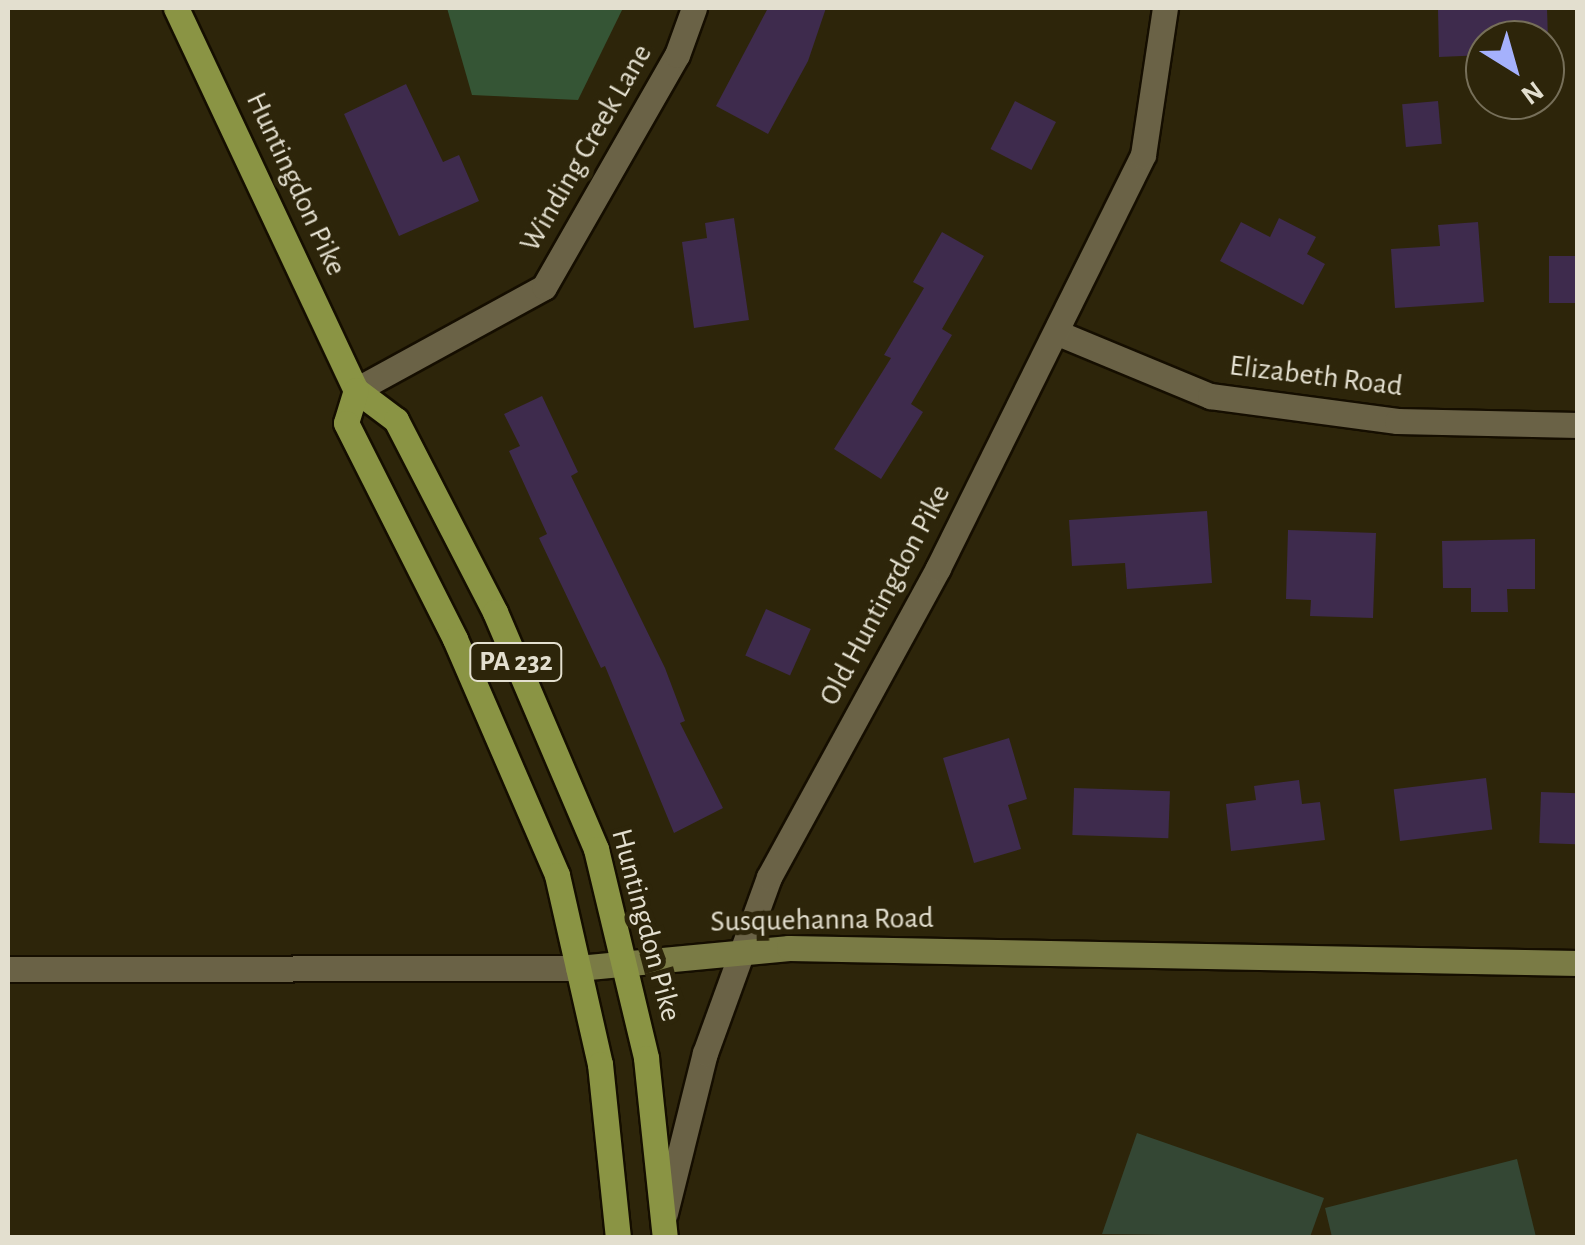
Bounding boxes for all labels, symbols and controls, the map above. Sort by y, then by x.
north arrow [1465,20,1565,120]
street label: Winding Creek Lane [512,38,660,258]
text: N [1516,75,1548,109]
street label: Huntingdon Pike [238,87,354,281]
street label: Elizabeth Road [1227,348,1405,404]
street label: Old Huntingdon Pike [812,478,958,712]
road number: PA 232 [468,639,564,685]
street label: Huntingdon Pike [603,825,689,1025]
street label: Susquehanna Road [710,900,934,940]

